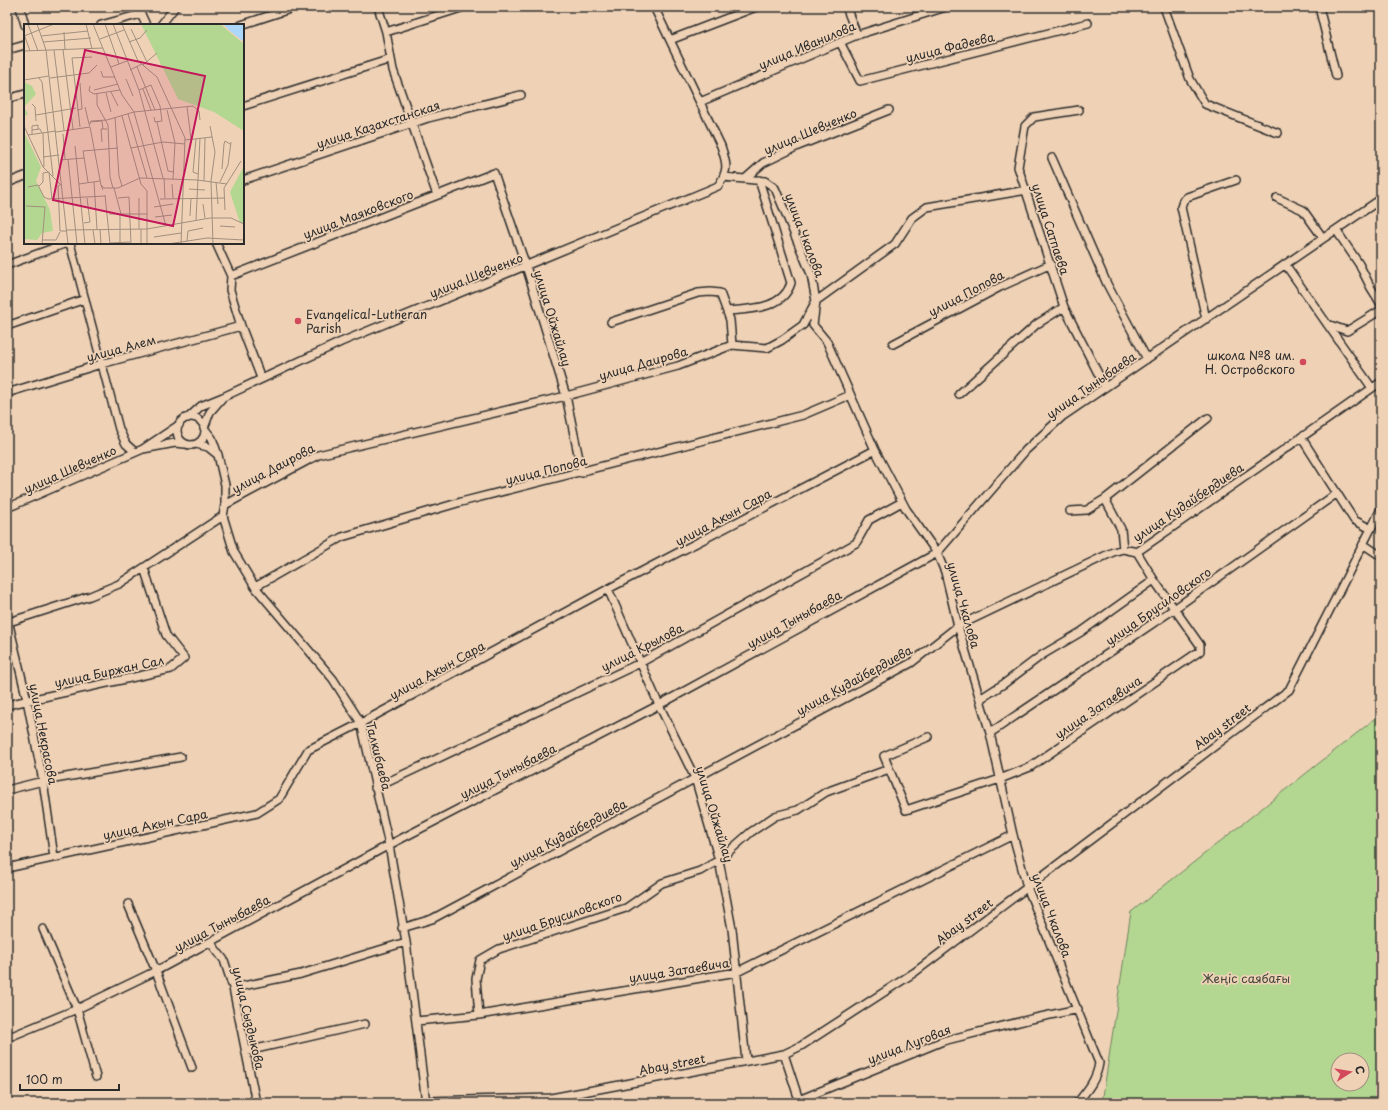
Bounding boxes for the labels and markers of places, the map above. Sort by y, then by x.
place label: Evangelical-Lutheran Parish [306,305,427,337]
marker: Evangelical-Lutheran Parish [293,316,303,326]
place label: школа №8 им. Н. Островского [1205,346,1295,378]
marker: школа №8 им. Н. Островского [1298,357,1308,367]

